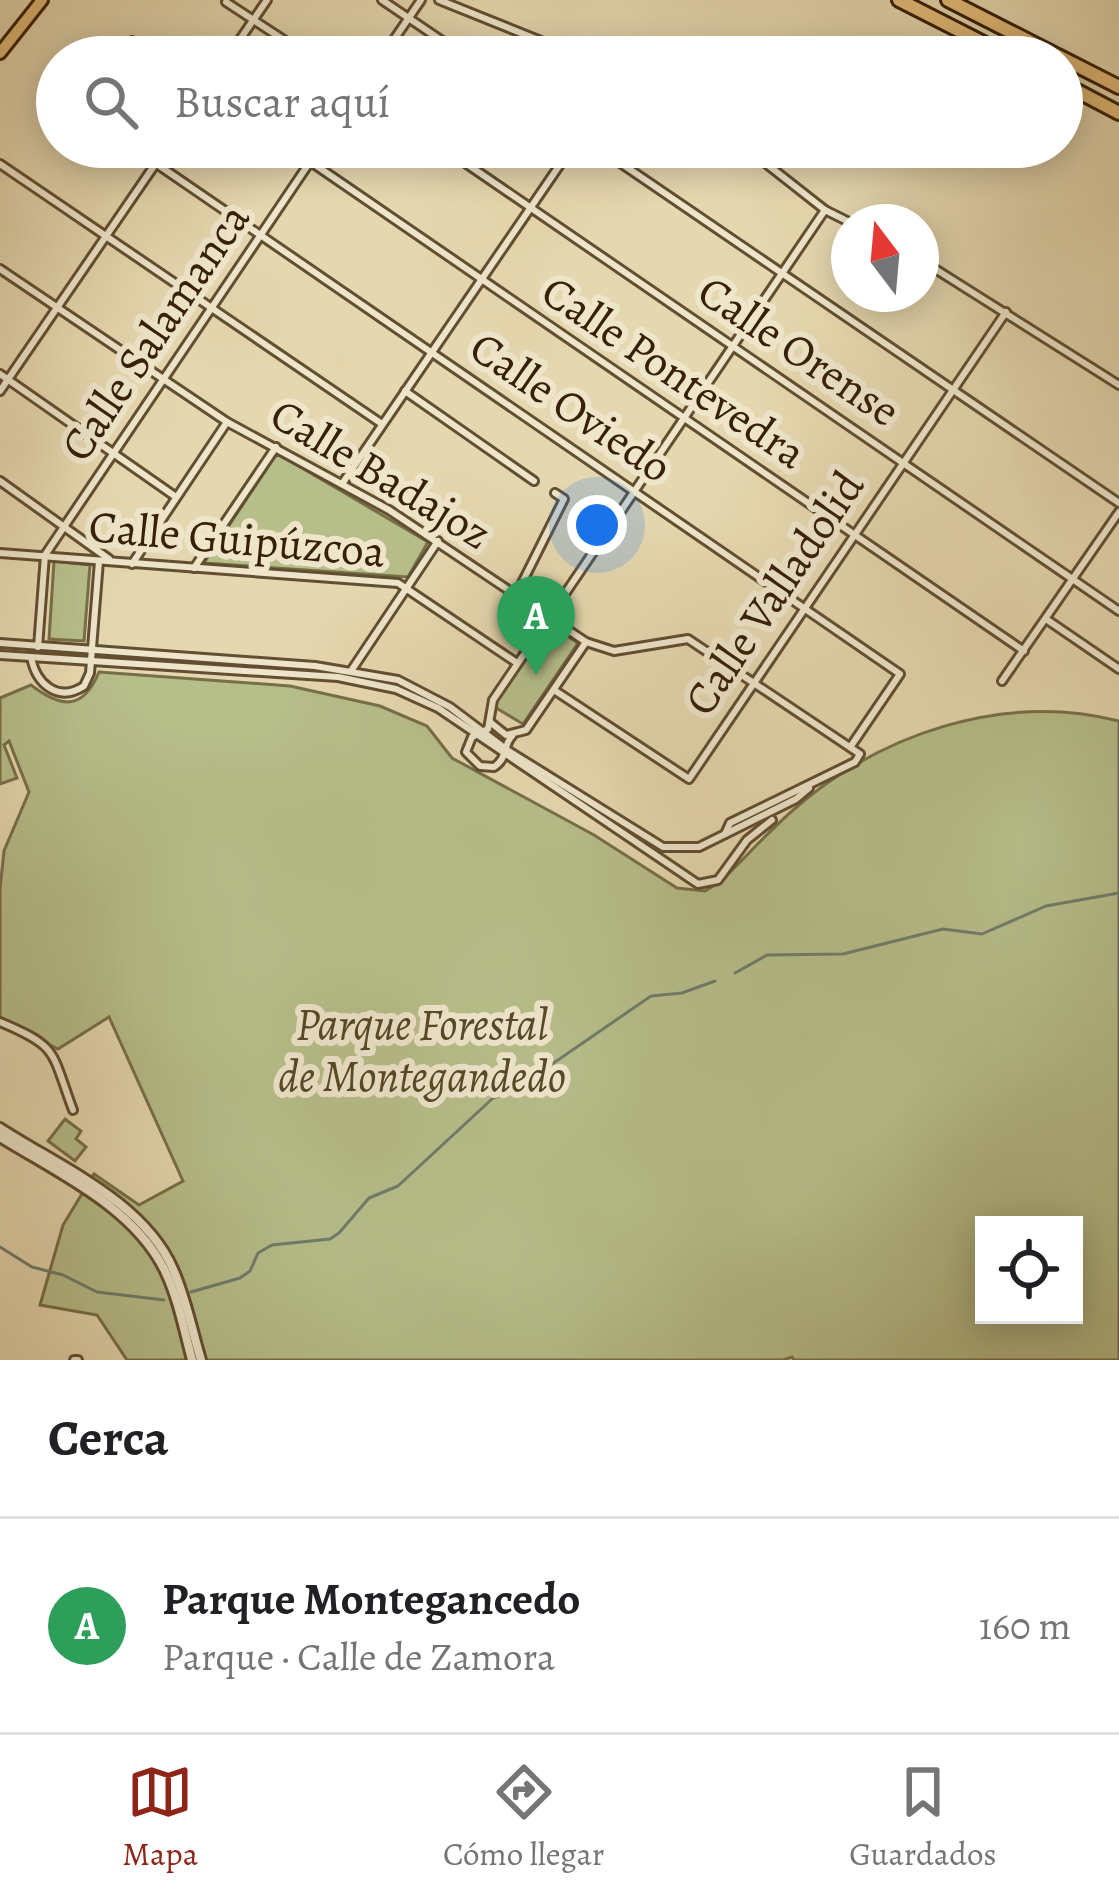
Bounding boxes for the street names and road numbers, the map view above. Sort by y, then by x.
street label: Calle Salamanca [46,191,264,473]
street label: Calle Pontevedra [530,261,818,483]
street label: Calle Orense [686,261,912,441]
street label: Calle Oviedo [458,317,684,497]
street label: Calle Badajoz [259,384,503,564]
street label: Calle Valladolid [669,458,879,727]
street label: Calle Guipúzcoa [86,495,388,583]

